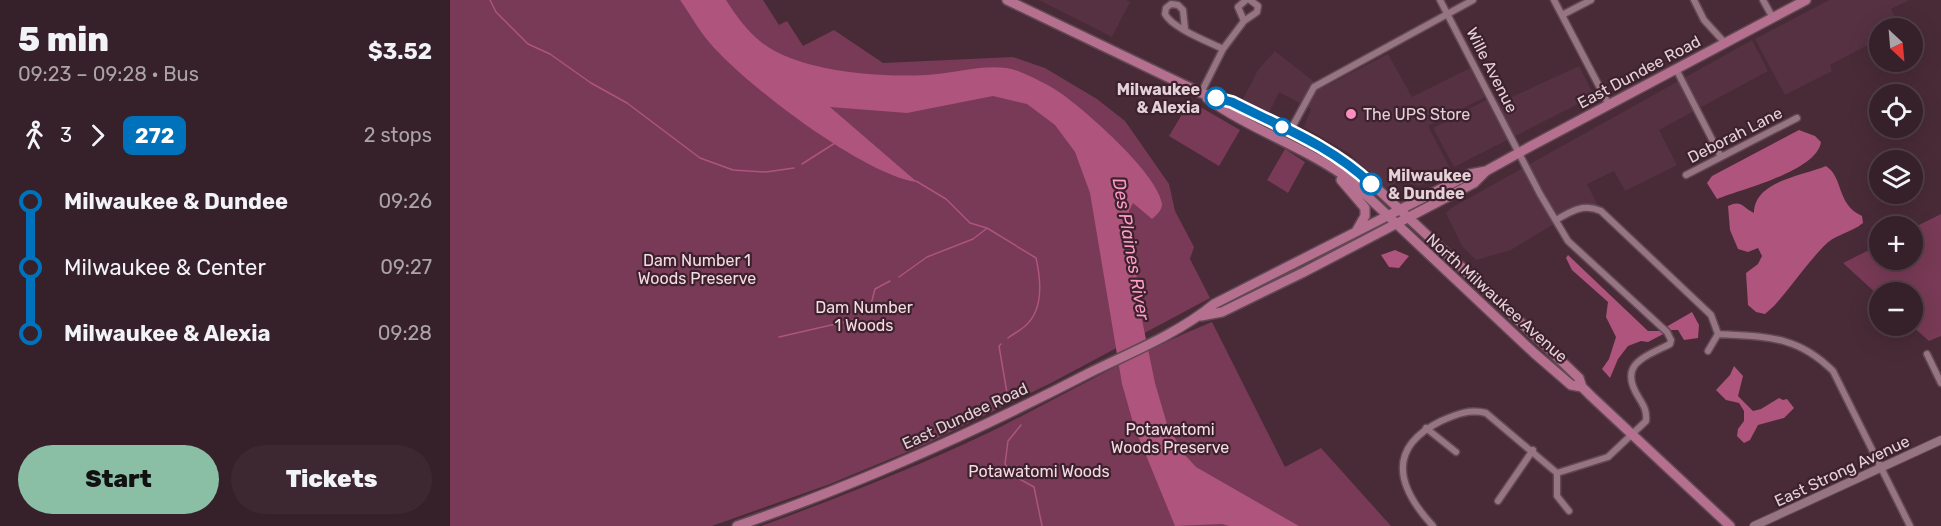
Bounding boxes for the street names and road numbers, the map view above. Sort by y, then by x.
street label: Wille Avenue [1462,24,1522,116]
street label: East Dundee Road [1574,32,1704,112]
street label: Deborah Lane [1685,103,1786,167]
street label: North Milwaukee Avenue [1423,230,1571,366]
street label: East Dundee Road [899,379,1031,453]
street label: East Strong Avenue [1771,431,1913,511]

